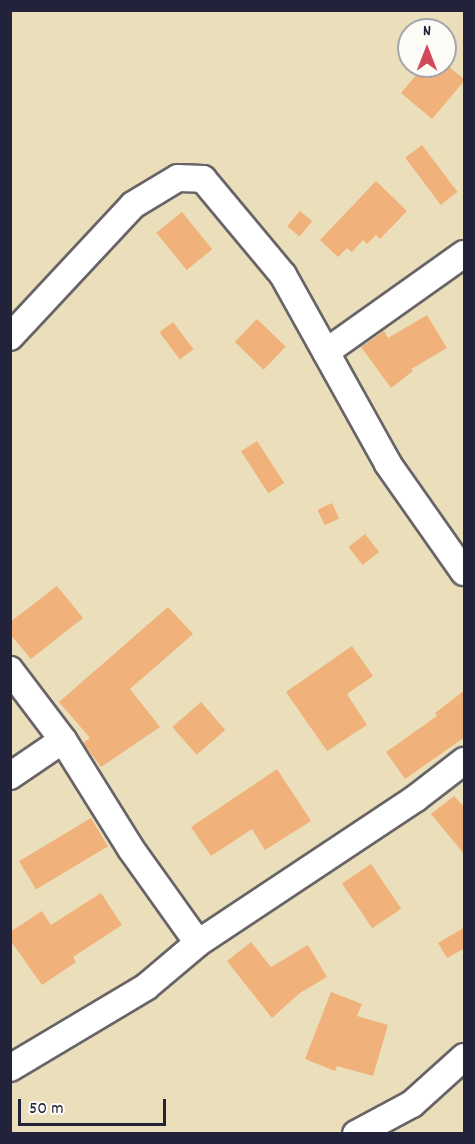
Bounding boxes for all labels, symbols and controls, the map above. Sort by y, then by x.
north arrow [397,18,457,78]
text: N [423,20,431,43]
scale bar [21,1087,170,1125]
text: 50 m [29,1097,64,1122]

